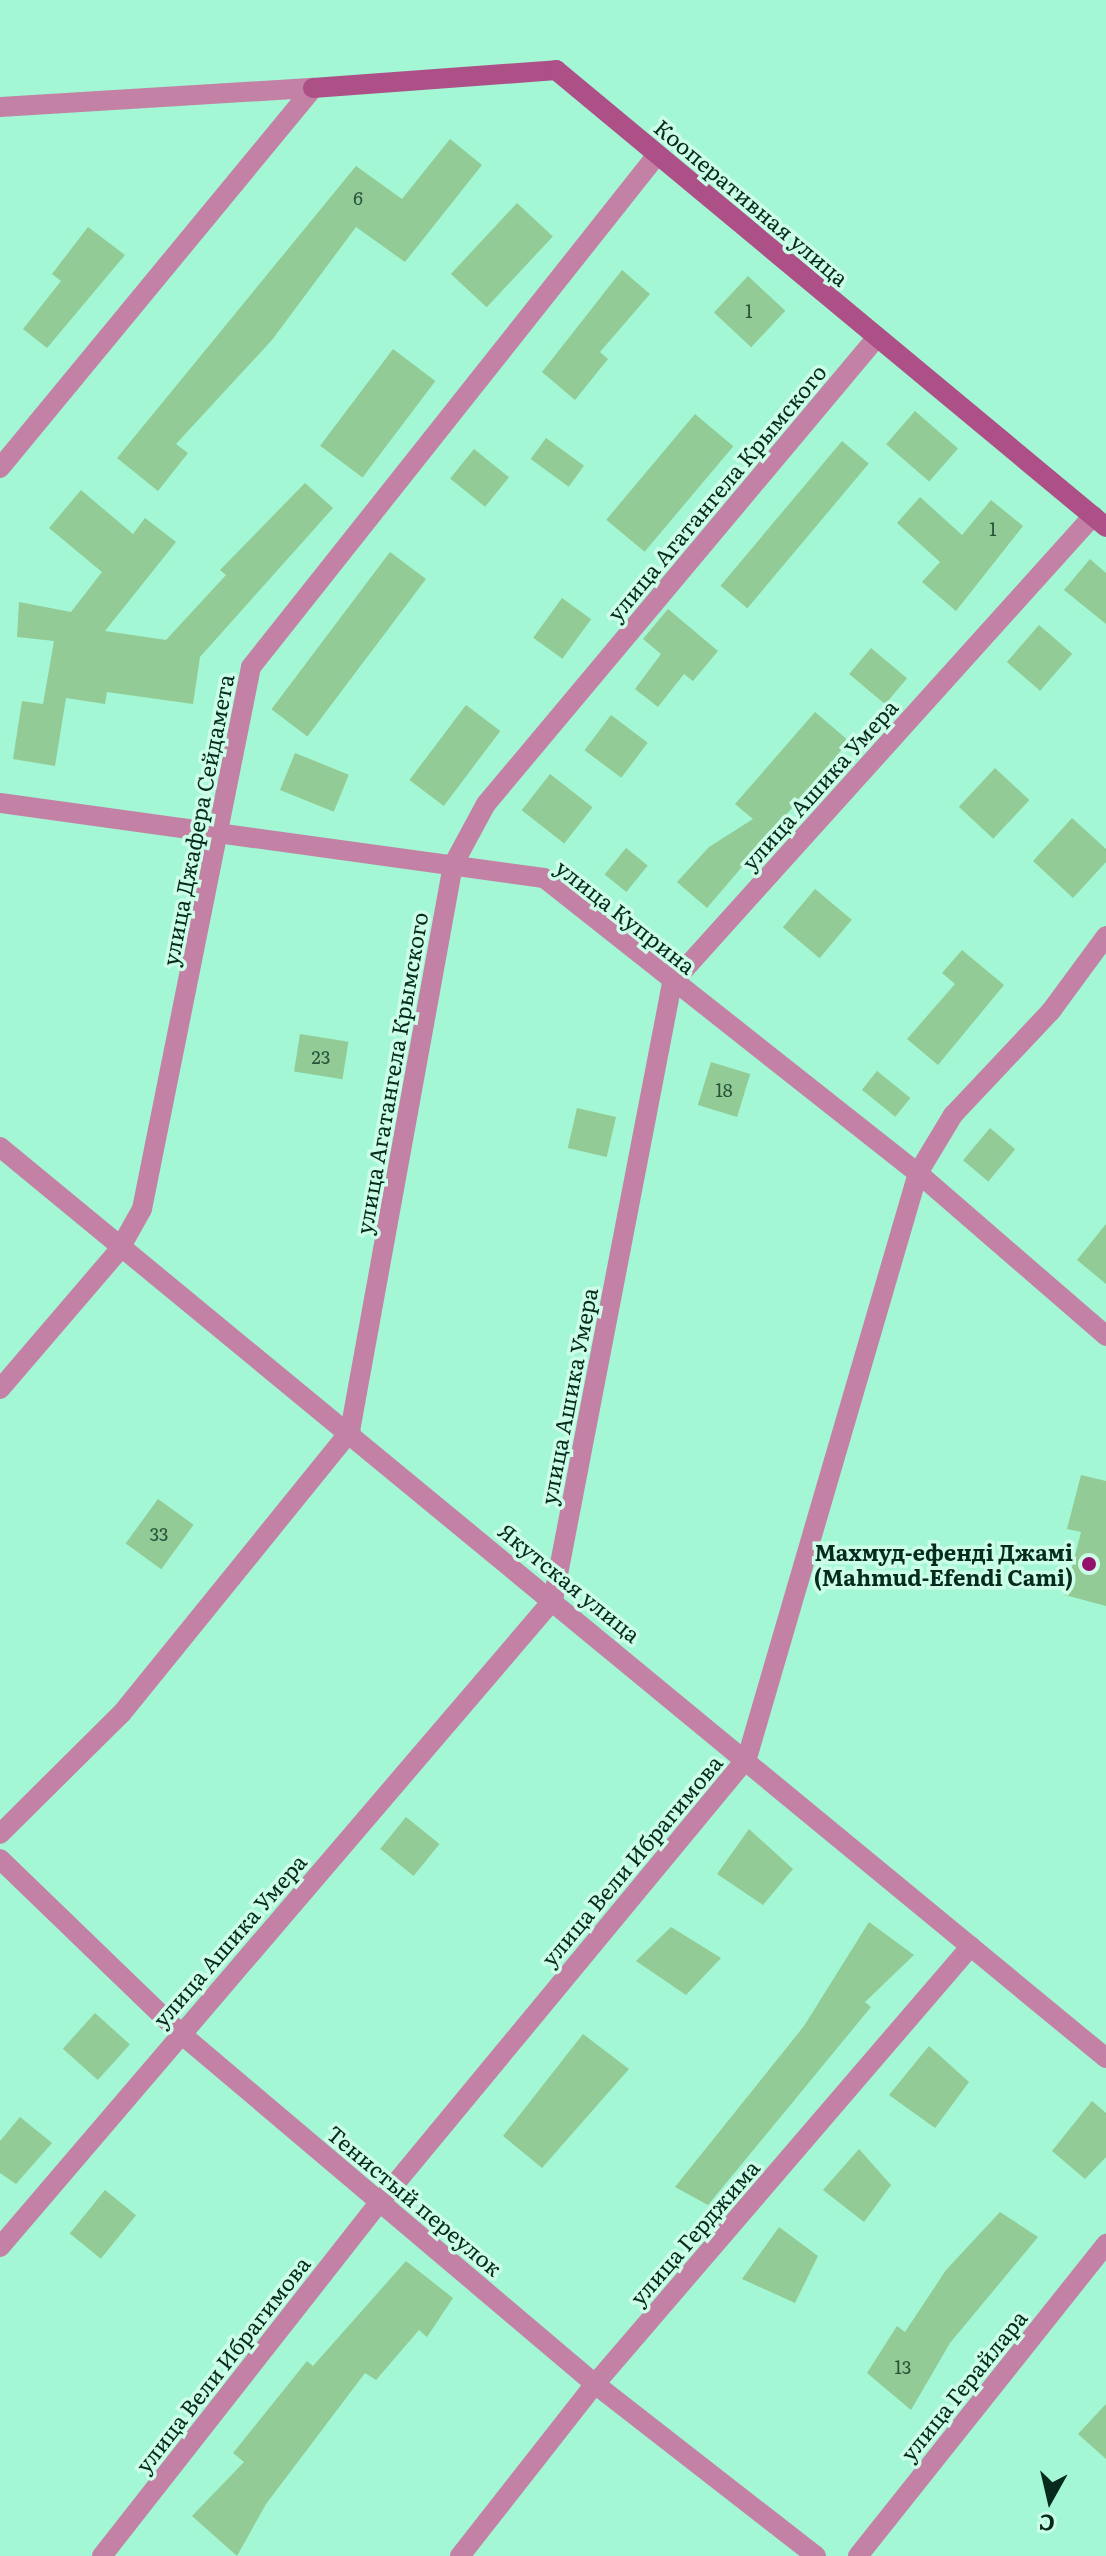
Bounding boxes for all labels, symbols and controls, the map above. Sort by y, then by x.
street label: Кооперативная улица [650,113,854,291]
house number: 6 [353,187,363,209]
house number: 1 [745,300,753,322]
street label: улица Агатангела Крымского [601,358,831,626]
house number: 1 [989,518,997,540]
street label: улица Джафера Сейдамета [156,672,238,968]
street label: улица Ашика Умера [735,693,903,875]
street label: улица Куприна [551,853,701,979]
street label: улица Агатангела Крымского [350,910,432,1236]
house number: 23 [312,1046,330,1068]
house number: 18 [715,1079,733,1101]
street label: улица Ашика Умера [534,1285,602,1507]
street label: Якутская улица [494,1517,646,1647]
house number: 33 [150,1523,168,1545]
place label: Махмуд-ефенді Джамі (Mahmud-Efendi Cami) [814,1538,1073,1590]
marker: Махмуд-ефенді Джамі (Mahmud-Efendi Cami) [1080,1555,1098,1573]
street label: улица Вели Ибрагимова [535,1749,727,1971]
street label: улица Ашика Умера [147,1848,311,2032]
street label: Тенистый переулок [322,2119,508,2281]
street label: улица Герджима [624,2154,764,2310]
street label: улица Вели Ибрагимова [129,2251,315,2477]
street label: улица Герайлара [894,2304,1032,2466]
house number: 13 [894,2356,912,2378]
north arrow [1010,2460,1090,2540]
text: С [1037,2507,1057,2542]

